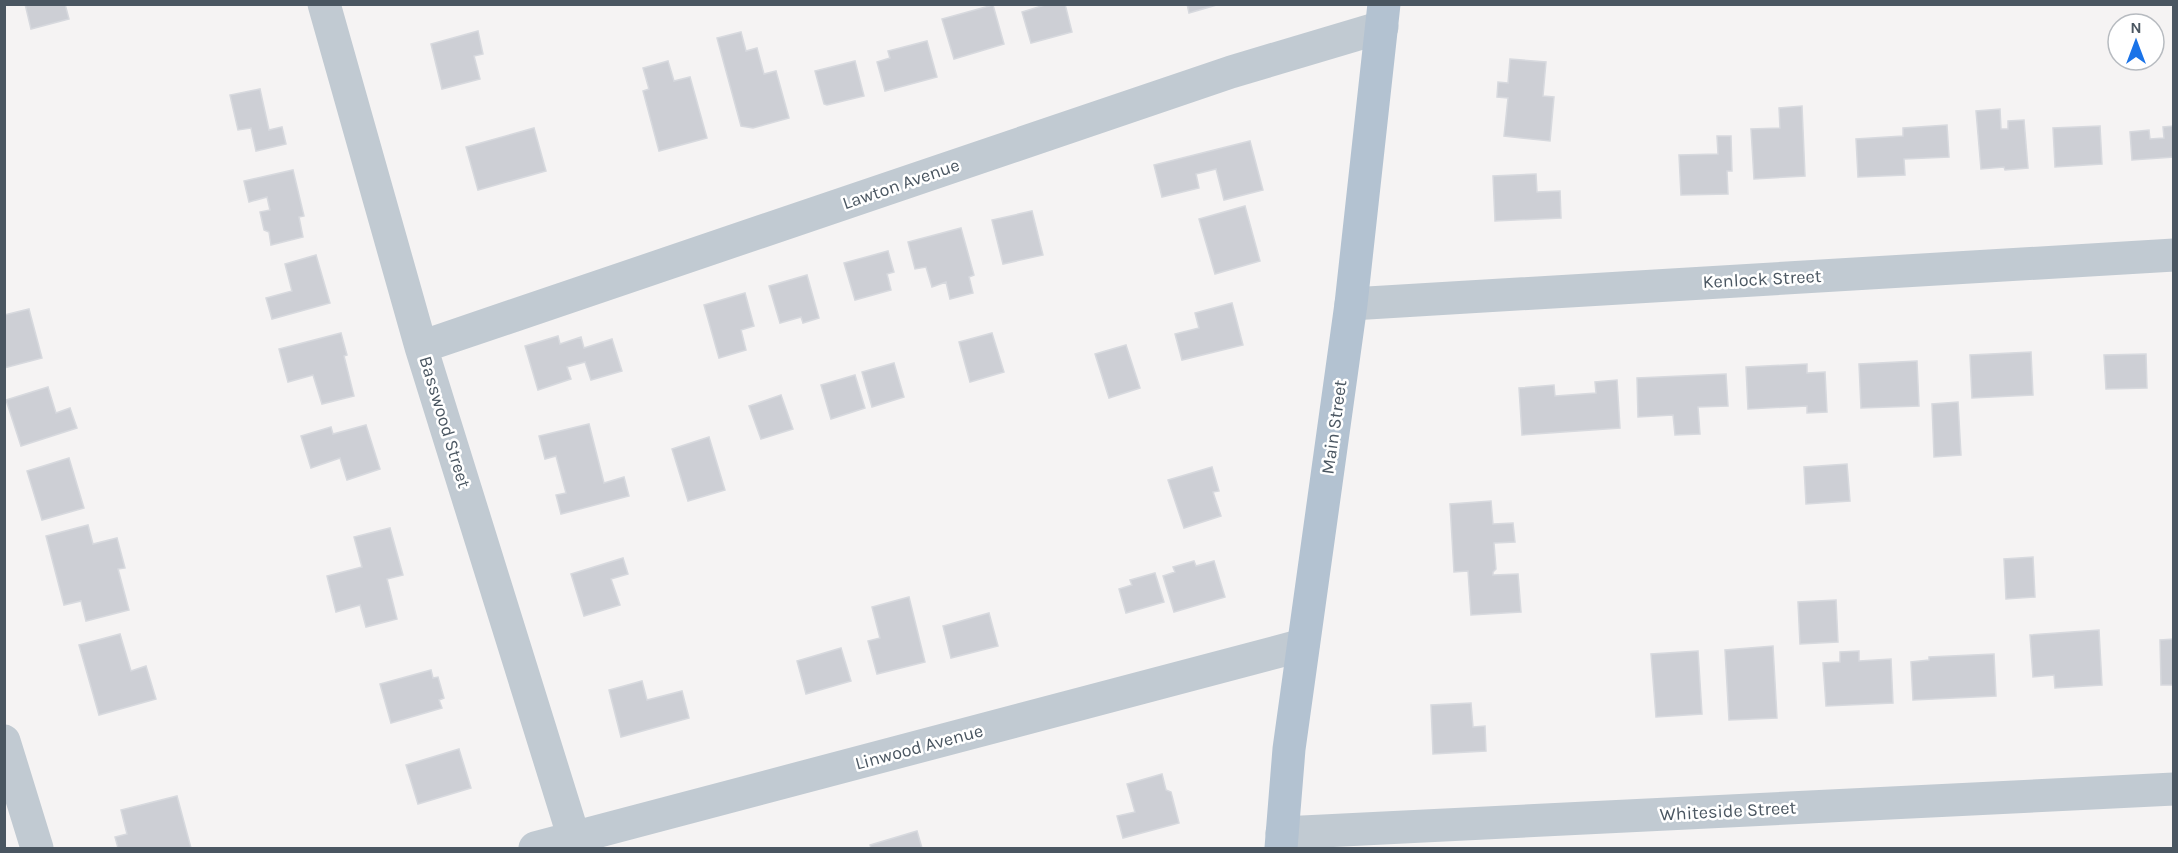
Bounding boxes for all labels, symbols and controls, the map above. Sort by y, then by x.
north arrow [2106,12,2166,72]
text: N [2130,18,2142,37]
street label: Lawton Avenue [840,154,962,214]
street label: Kenlock Street [1702,265,1822,293]
street label: Basswood Street [414,353,476,491]
street label: Main Street [1316,378,1352,476]
street label: Linwood Avenue [853,719,985,775]
street label: Whiteside Street [1659,796,1797,826]

